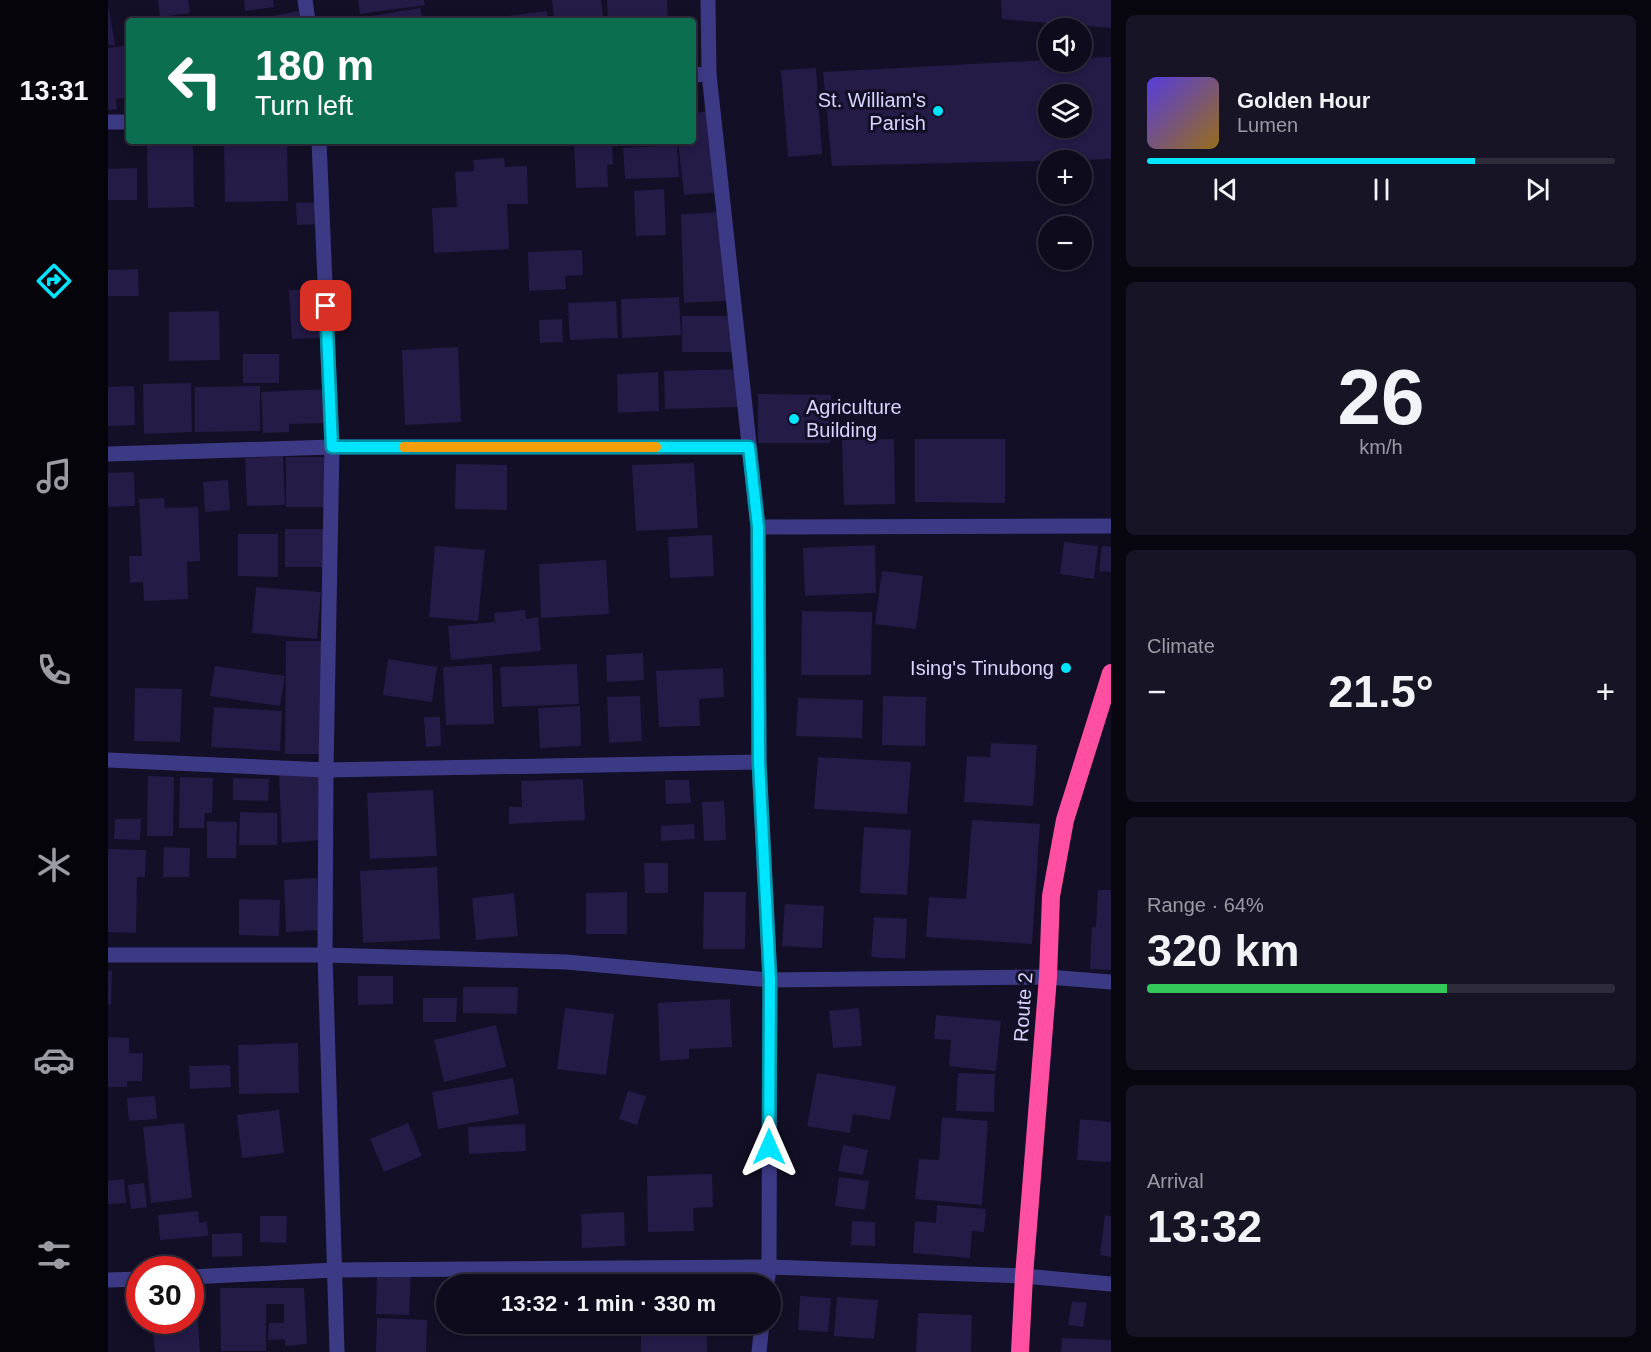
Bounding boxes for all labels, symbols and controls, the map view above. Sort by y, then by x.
map controls [1038,18,1092,270]
button: sound [1038,18,1092,72]
icon: left [156,42,234,120]
text: 180 m [255,42,374,89]
text: 13:31 [19,76,89,106]
button: layers [1038,84,1092,138]
text: Golden Hour [1237,88,1370,113]
place label: St. William's Parish [818,89,926,134]
text: Turn left [255,91,353,121]
marker: St. William's Parish [931,104,945,118]
text: Lumen [1237,114,1298,136]
button: + [1038,150,1092,204]
icon: previous [1209,173,1242,206]
icon: pause [1365,173,1398,206]
icon: next [1521,173,1554,206]
button: − [1038,216,1092,270]
icon: directions [33,260,75,302]
pin [300,280,351,331]
icon: arrive [309,289,342,322]
text: 26 [1338,353,1424,441]
place label: Agriculture Building [806,396,902,441]
marker: Agriculture Building [787,412,801,426]
text: km/h [1359,436,1403,458]
icon: music [33,455,75,497]
text: Climate [1147,635,1215,657]
icon: phone [33,649,75,691]
place label: Ising's Tinubong [910,657,1054,679]
marker: Ising's Tinubong [1059,661,1073,675]
text: 21.5° [1328,666,1434,717]
text: − [1147,673,1166,710]
text: + [1596,673,1615,710]
icon: climate [33,844,75,886]
text: Range · 64% [1147,894,1264,916]
text: 320 km [1147,925,1300,976]
street label: Route 2 [1010,971,1036,1043]
icon: car [33,1039,75,1081]
position arrow [737,1115,801,1179]
text: Arrival [1147,1170,1204,1192]
text: 13:32 [1147,1201,1262,1252]
icon: filters [33,1234,75,1276]
speed limit sign: 30 [126,1256,204,1334]
text: 13:32 · 1 min · 330 m [501,1291,716,1316]

